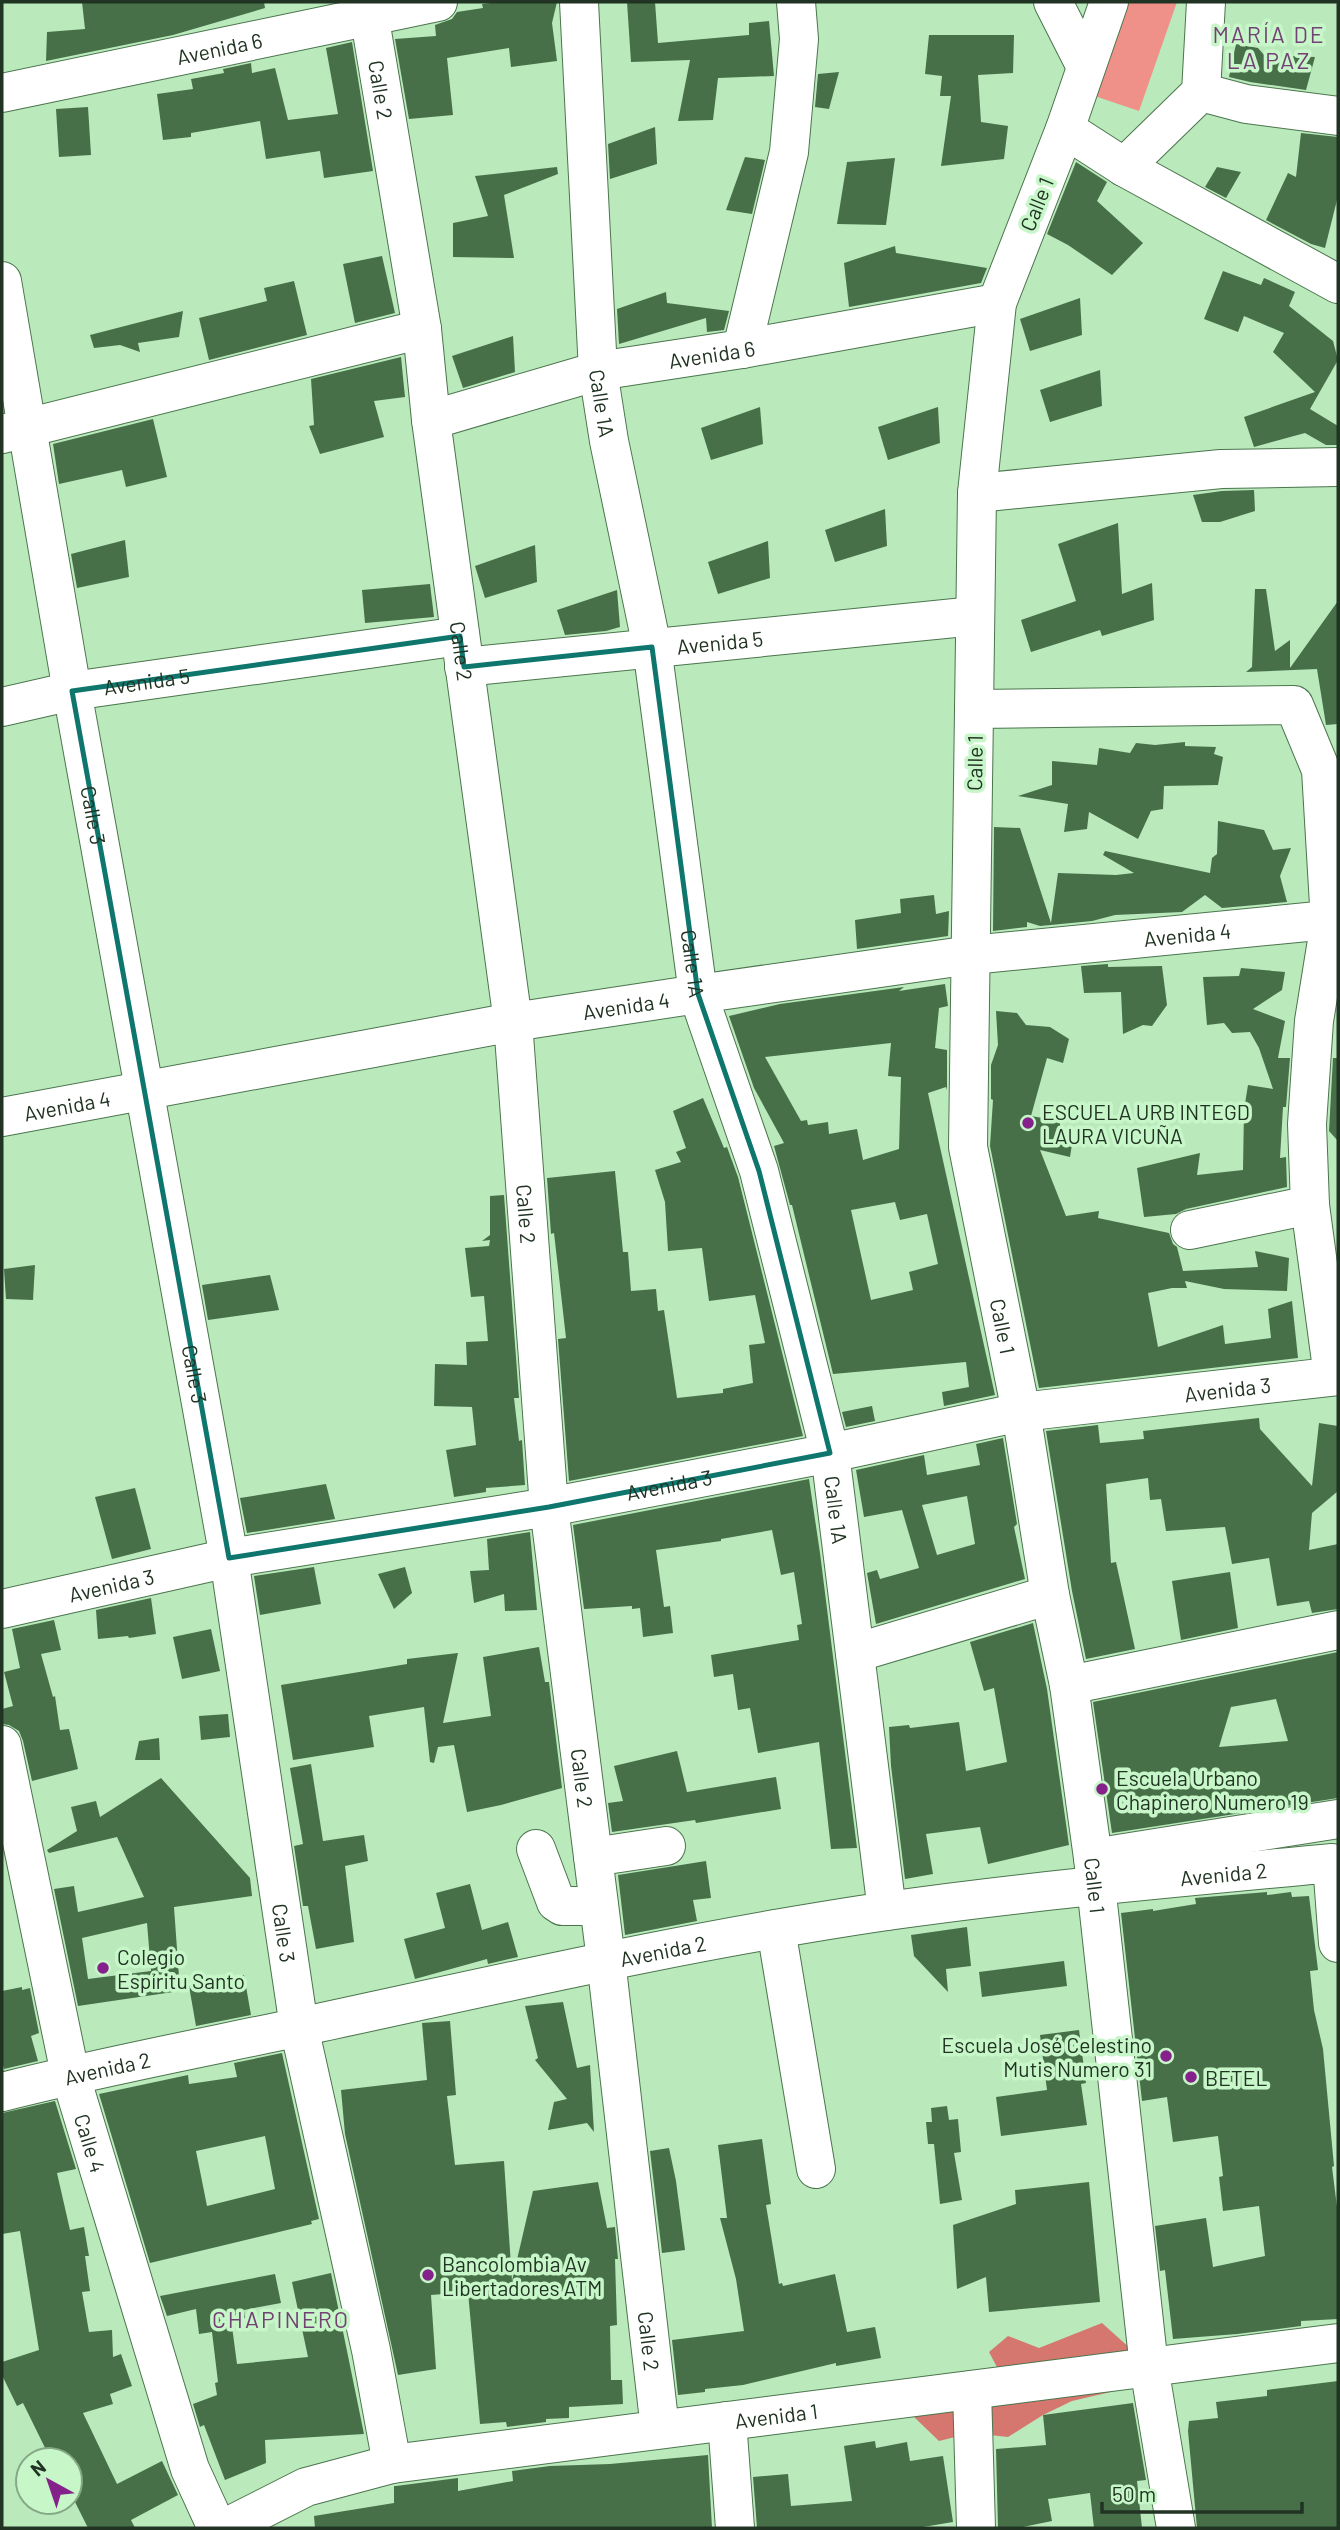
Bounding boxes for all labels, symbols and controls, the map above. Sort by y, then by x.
district label: MARÍA DE LA PAZ [1212,20,1326,74]
street label: Avenida 6 [174,27,264,69]
street label: Calle 2 [364,58,399,121]
street label: Calle 1 [1014,173,1058,235]
street label: Avenida 6 [667,334,757,373]
street label: Calle 1A [585,367,621,439]
street label: Calle 2 [446,620,479,682]
street label: Avenida 5 [675,625,764,658]
street label: Avenida 5 [102,662,191,699]
street label: Calle 1 [961,735,987,791]
street label: Calle 3 [77,784,112,846]
street label: Avenida 4 [1142,917,1232,950]
street label: Calle 1A [677,928,711,999]
street label: Avenida 4 [581,986,671,1024]
street label: Avenida 4 [22,1085,112,1125]
place label: ESCUELA URB INTEGD LAURA VICUÑA [1042,1099,1250,1148]
marker: ESCUELA URB INTEGD LAURA VICUÑA [1020,1115,1036,1131]
street label: Calle 2 [513,1183,542,1245]
street label: Calle 1 [986,1296,1022,1356]
street label: Calle 3 [178,1343,213,1405]
street label: Avenida 3 [1183,1371,1272,1406]
street label: Avenida 3 [624,1463,714,1504]
street label: Calle 1A [820,1474,854,1546]
street label: Avenida 3 [66,1563,156,1606]
street label: Calle 2 [567,1747,599,1809]
place label: Escuela Urbano Chapinero Numero 19 [1116,1765,1309,1814]
marker: Escuela Urbano Chapinero Numero 19 [1094,1781,1110,1797]
street label: Calle 1 [1081,1856,1111,1914]
street label: Avenida 2 [1179,1857,1268,1890]
street label: Calle 3 [268,1902,302,1964]
street label: Avenida 2 [618,1929,708,1971]
place label: Colegio Espíritu Santo [117,1944,245,1993]
marker: Colegio Espíritu Santo [95,1960,111,1976]
place label: Escuela José Celestino Mutis Numero 31 [942,2032,1152,2081]
street label: Avenida 2 [62,2046,152,2089]
marker: Escuela José Celestino Mutis Numero 31 [1158,2048,1174,2064]
place label: BETEL [1205,2065,1268,2090]
marker: BETEL [1183,2069,1199,2085]
street label: Calle 4 [70,2111,112,2175]
place label: Bancolombia Av Libertadores ATM [442,2251,602,2300]
marker: Bancolombia Av Libertadores ATM [420,2267,436,2283]
district label: CHAPINERO [212,2305,350,2333]
street label: Calle 2 [634,2310,666,2372]
street label: Avenida 1 [733,2397,819,2433]
north arrow [14,2446,84,2516]
text: N [26,2455,50,2480]
scale bar [1102,2470,1302,2514]
text: 50 m [1112,2481,1156,2506]

